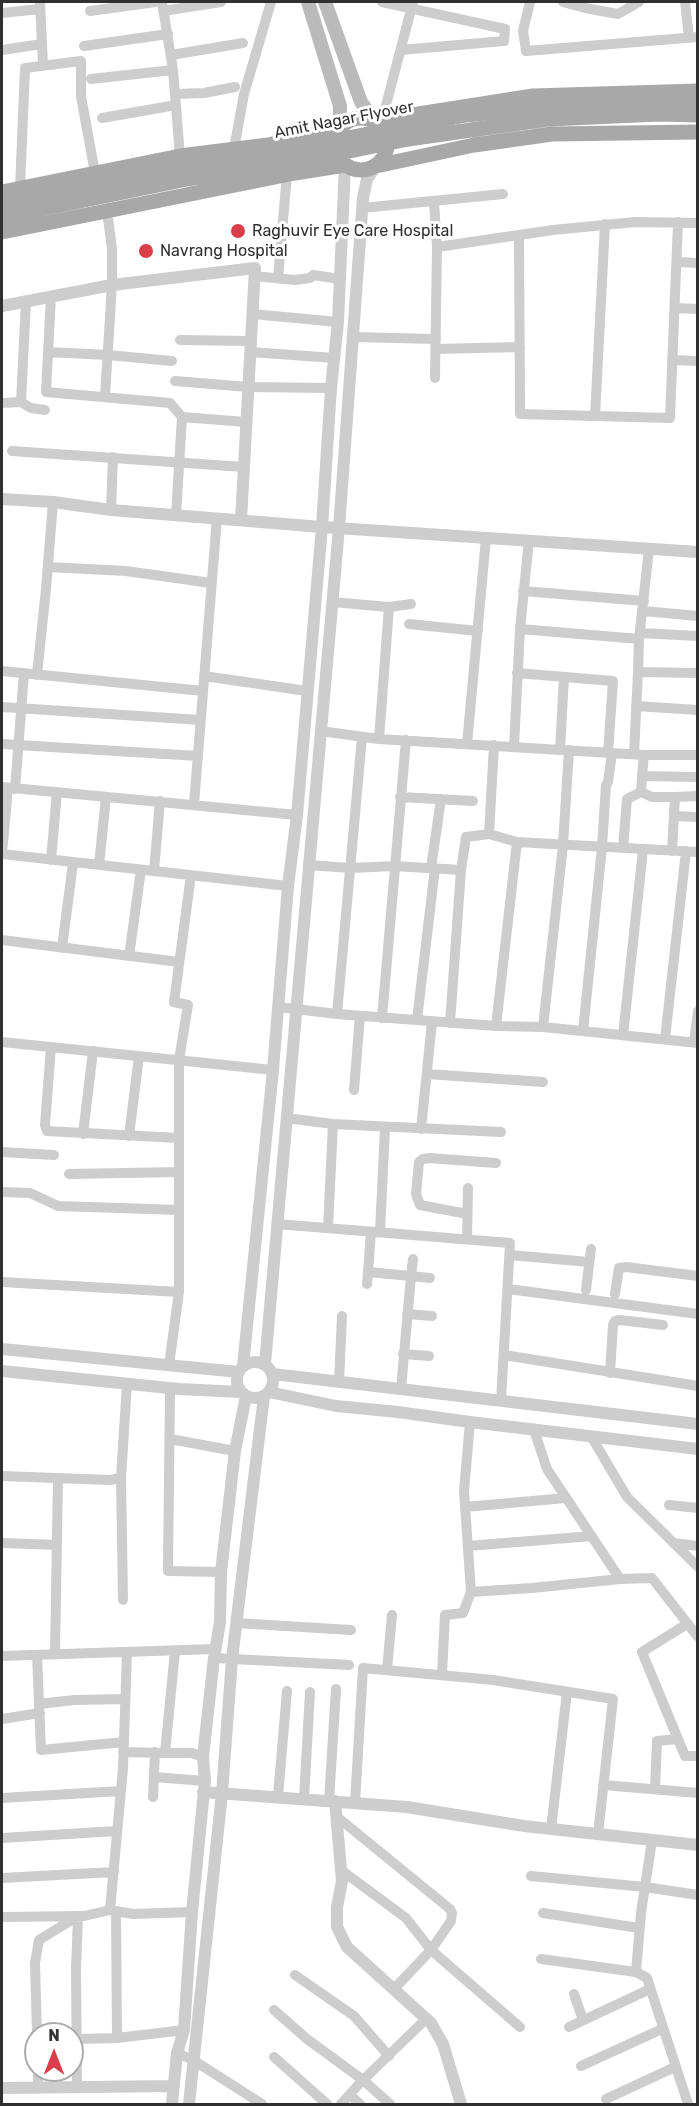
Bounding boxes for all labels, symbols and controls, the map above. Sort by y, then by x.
street label: Amit Nagar Flyover [273,97,415,143]
place label: Raghuvir Eye Care Hospital [252,221,453,241]
marker: Raghuvir Eye Care Hospital [229,222,247,240]
place label: Navrang Hospital [160,241,288,261]
marker: Navrang Hospital [137,242,155,260]
north arrow [24,2022,84,2082]
text: N [48,2026,60,2045]

